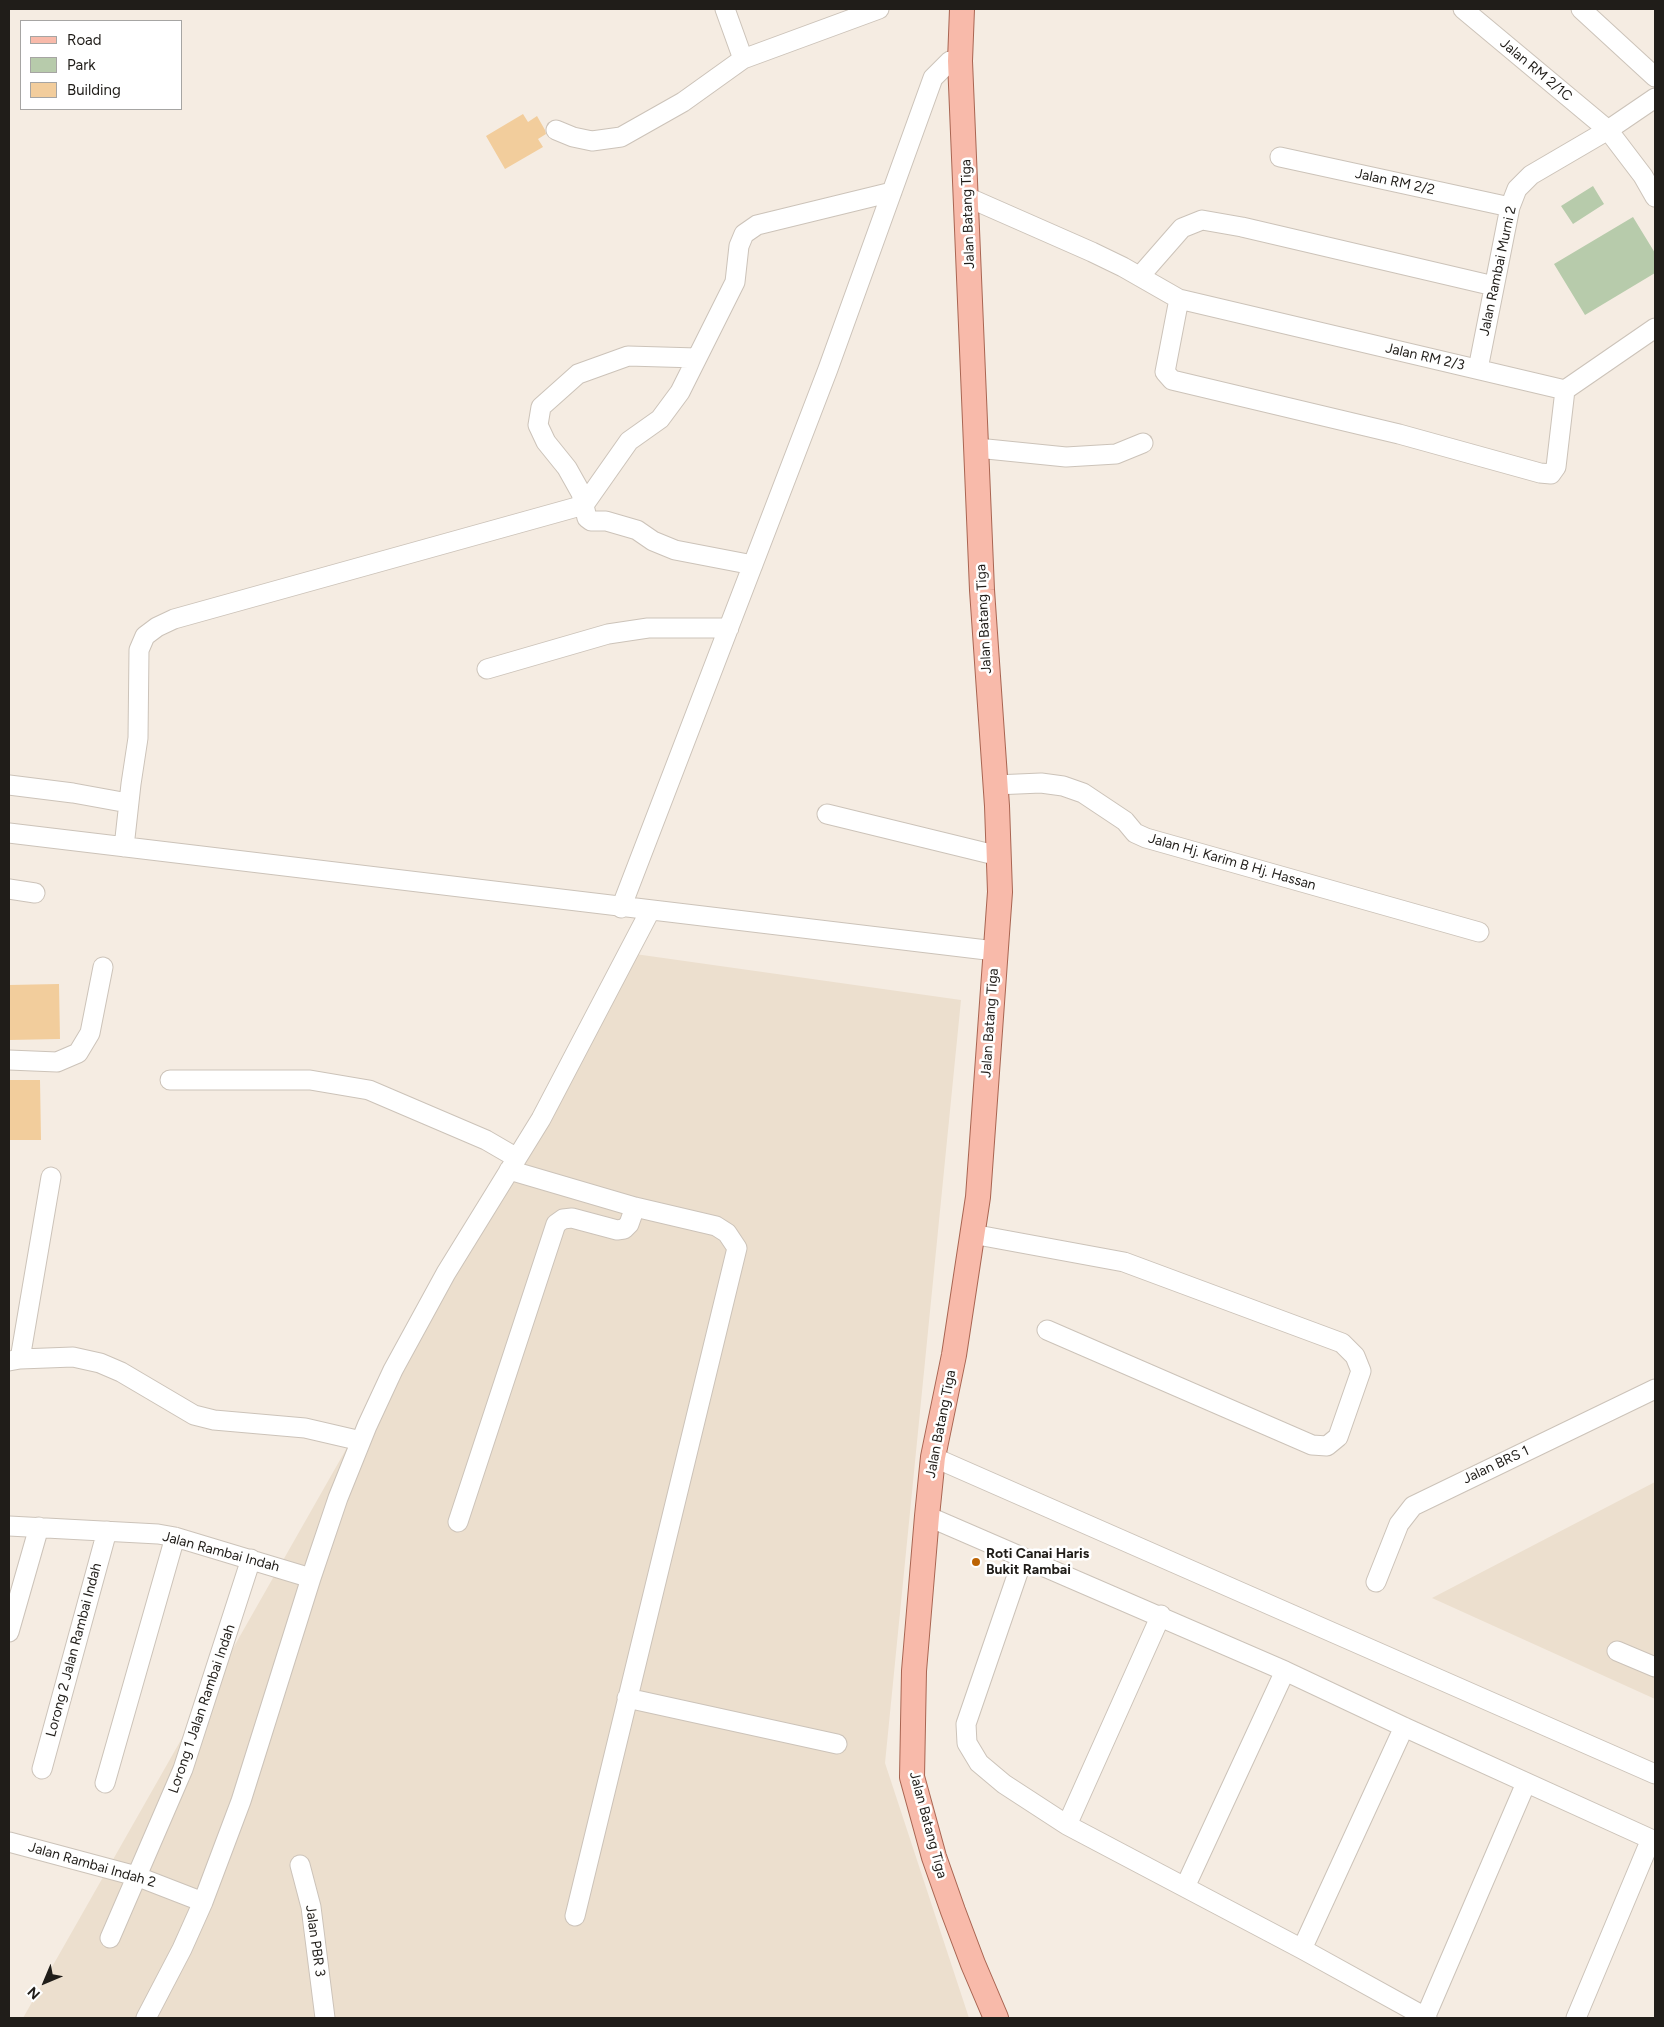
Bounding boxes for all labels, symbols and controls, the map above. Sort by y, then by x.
legend [20,20,182,110]
text: Road [67,31,102,49]
street label: Jalan RM 2/1C [1496,35,1576,105]
text: Park [67,56,96,74]
text: Building [67,81,121,99]
street label: Jalan Batang Tiga [958,159,978,269]
street label: Jalan RM 2/2 [1354,165,1436,199]
street label: Jalan Rambai Murni 2 [1476,204,1520,338]
street label: Jalan RM 2/3 [1384,340,1466,374]
street label: Jalan Batang Tiga [973,564,995,674]
street label: Jalan Hj. Karim B Hj. Hassan [1146,830,1318,894]
street label: Jalan Batang Tiga [978,968,1002,1078]
street label: Jalan Batang Tiga [922,1369,960,1479]
street label: Jalan BRS 1 [1460,1442,1532,1488]
street label: Jalan Rambai Indah [161,1528,281,1576]
place label: Roti Canai Haris Bukit Rambai [986,1546,1089,1578]
marker: Roti Canai Haris Bukit Rambai [970,1556,982,1568]
street label: Lorong 2 Jalan Rambai Indah [43,1561,105,1739]
street label: Lorong 1 Jalan Rambai Indah [165,1622,239,1796]
street label: Jalan Batang Tiga [906,1770,950,1880]
street label: Jalan Rambai Indah 2 [26,1839,158,1891]
street label: Jalan PBR 3 [302,1904,328,1978]
north arrow [20,1957,70,2007]
text: N [24,1983,44,2003]

